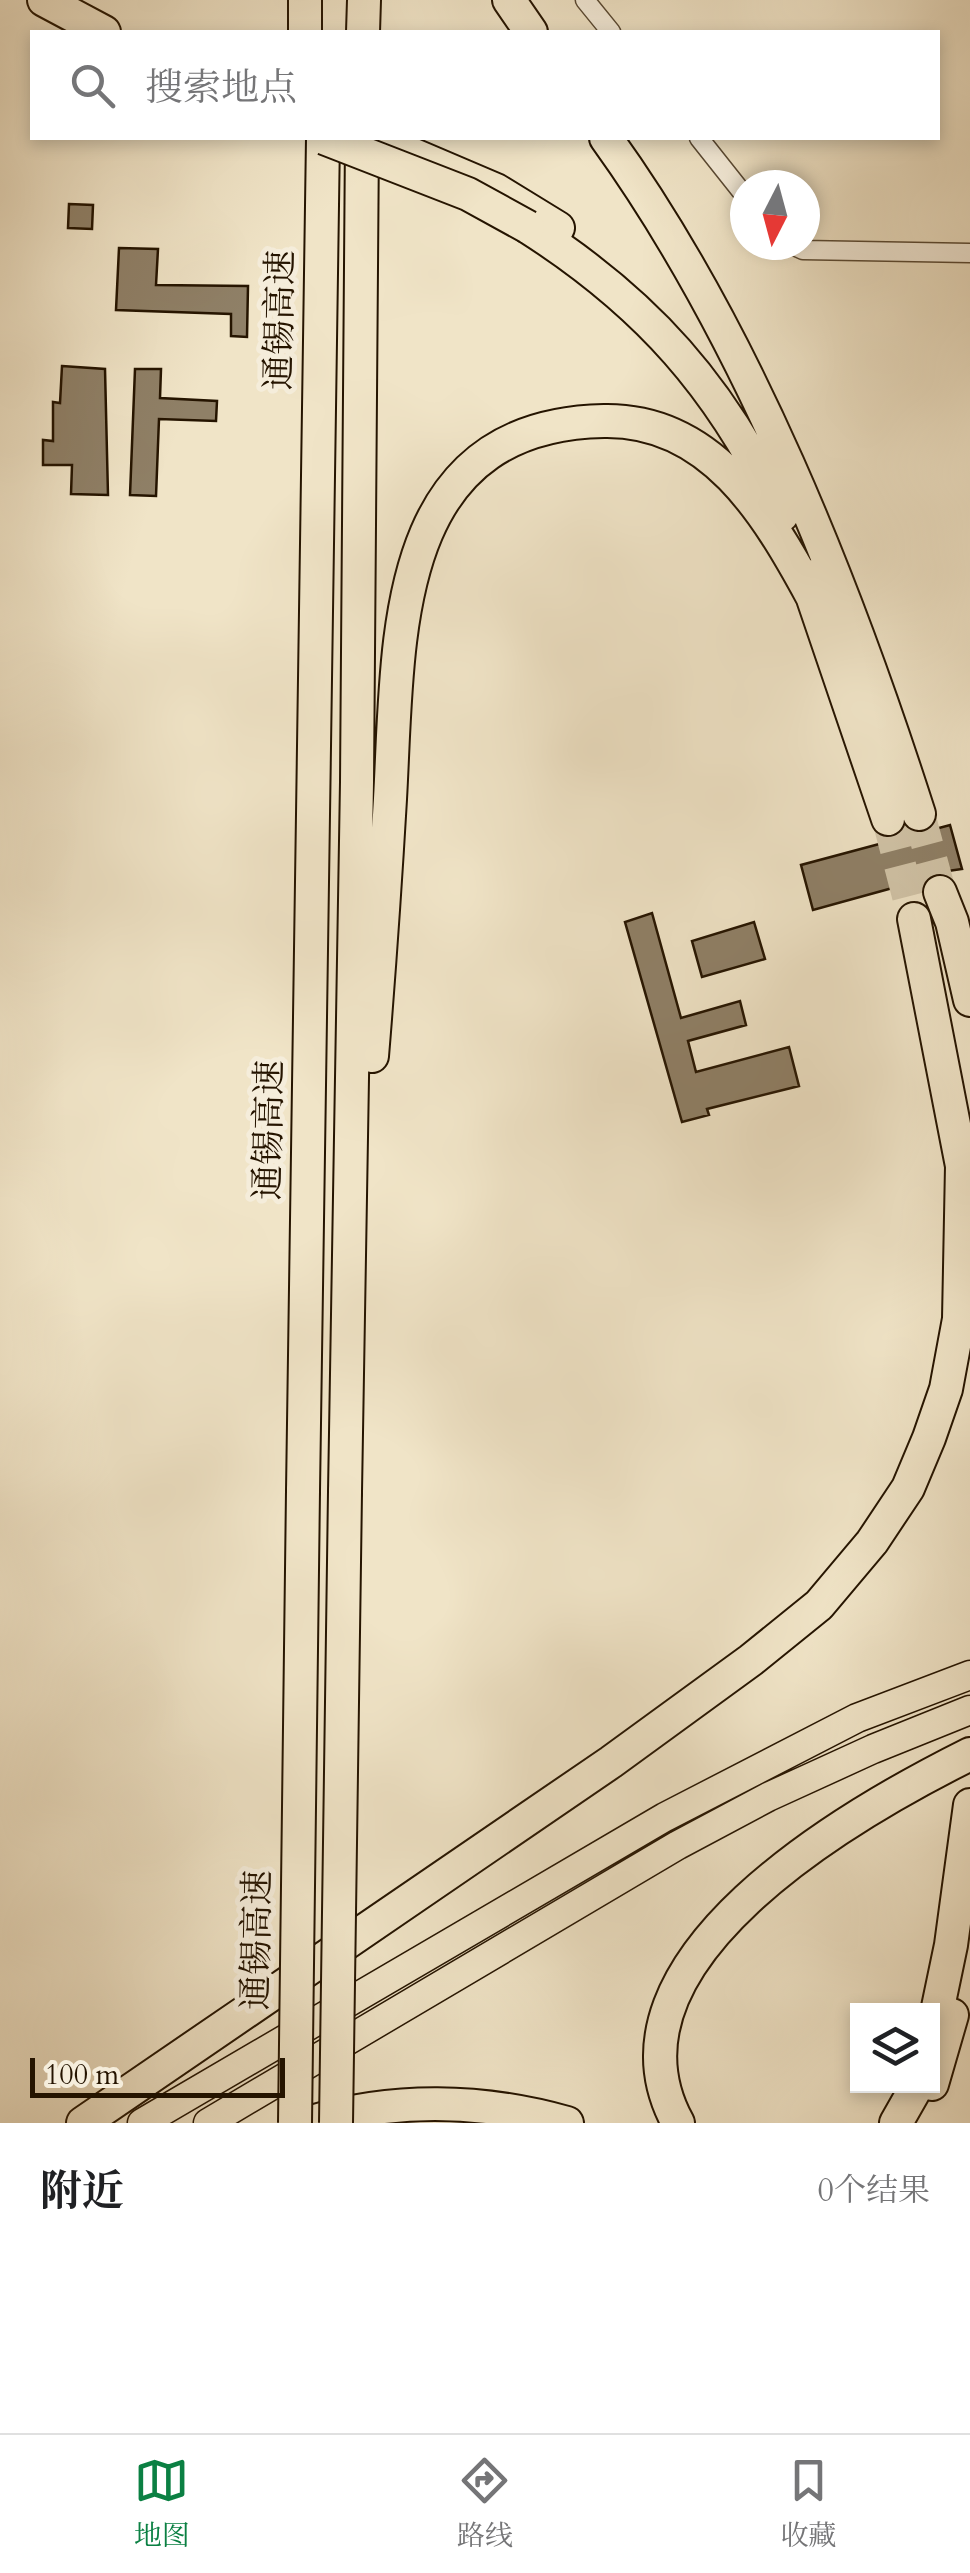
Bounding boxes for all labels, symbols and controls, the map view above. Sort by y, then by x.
search box [30,30,940,140]
icon: search [65,58,120,113]
text: 搜索地点 [145,62,297,114]
north arrow [730,170,820,260]
street label: 通锡高速 [255,250,305,390]
street label: 通锡高速 [244,1060,294,1200]
street label: 通锡高速 [232,1870,282,2010]
map controls [850,2003,940,2093]
button: layers [850,2003,940,2093]
scale bar [30,2053,285,2098]
text: 100 m [45,2056,119,2094]
text: 附近 [40,2163,124,2220]
text: 0个结果 [818,2169,930,2213]
tab: 地图 [134,2453,190,2555]
tab: 路线 [457,2453,513,2555]
tab: 收藏 [780,2453,836,2555]

